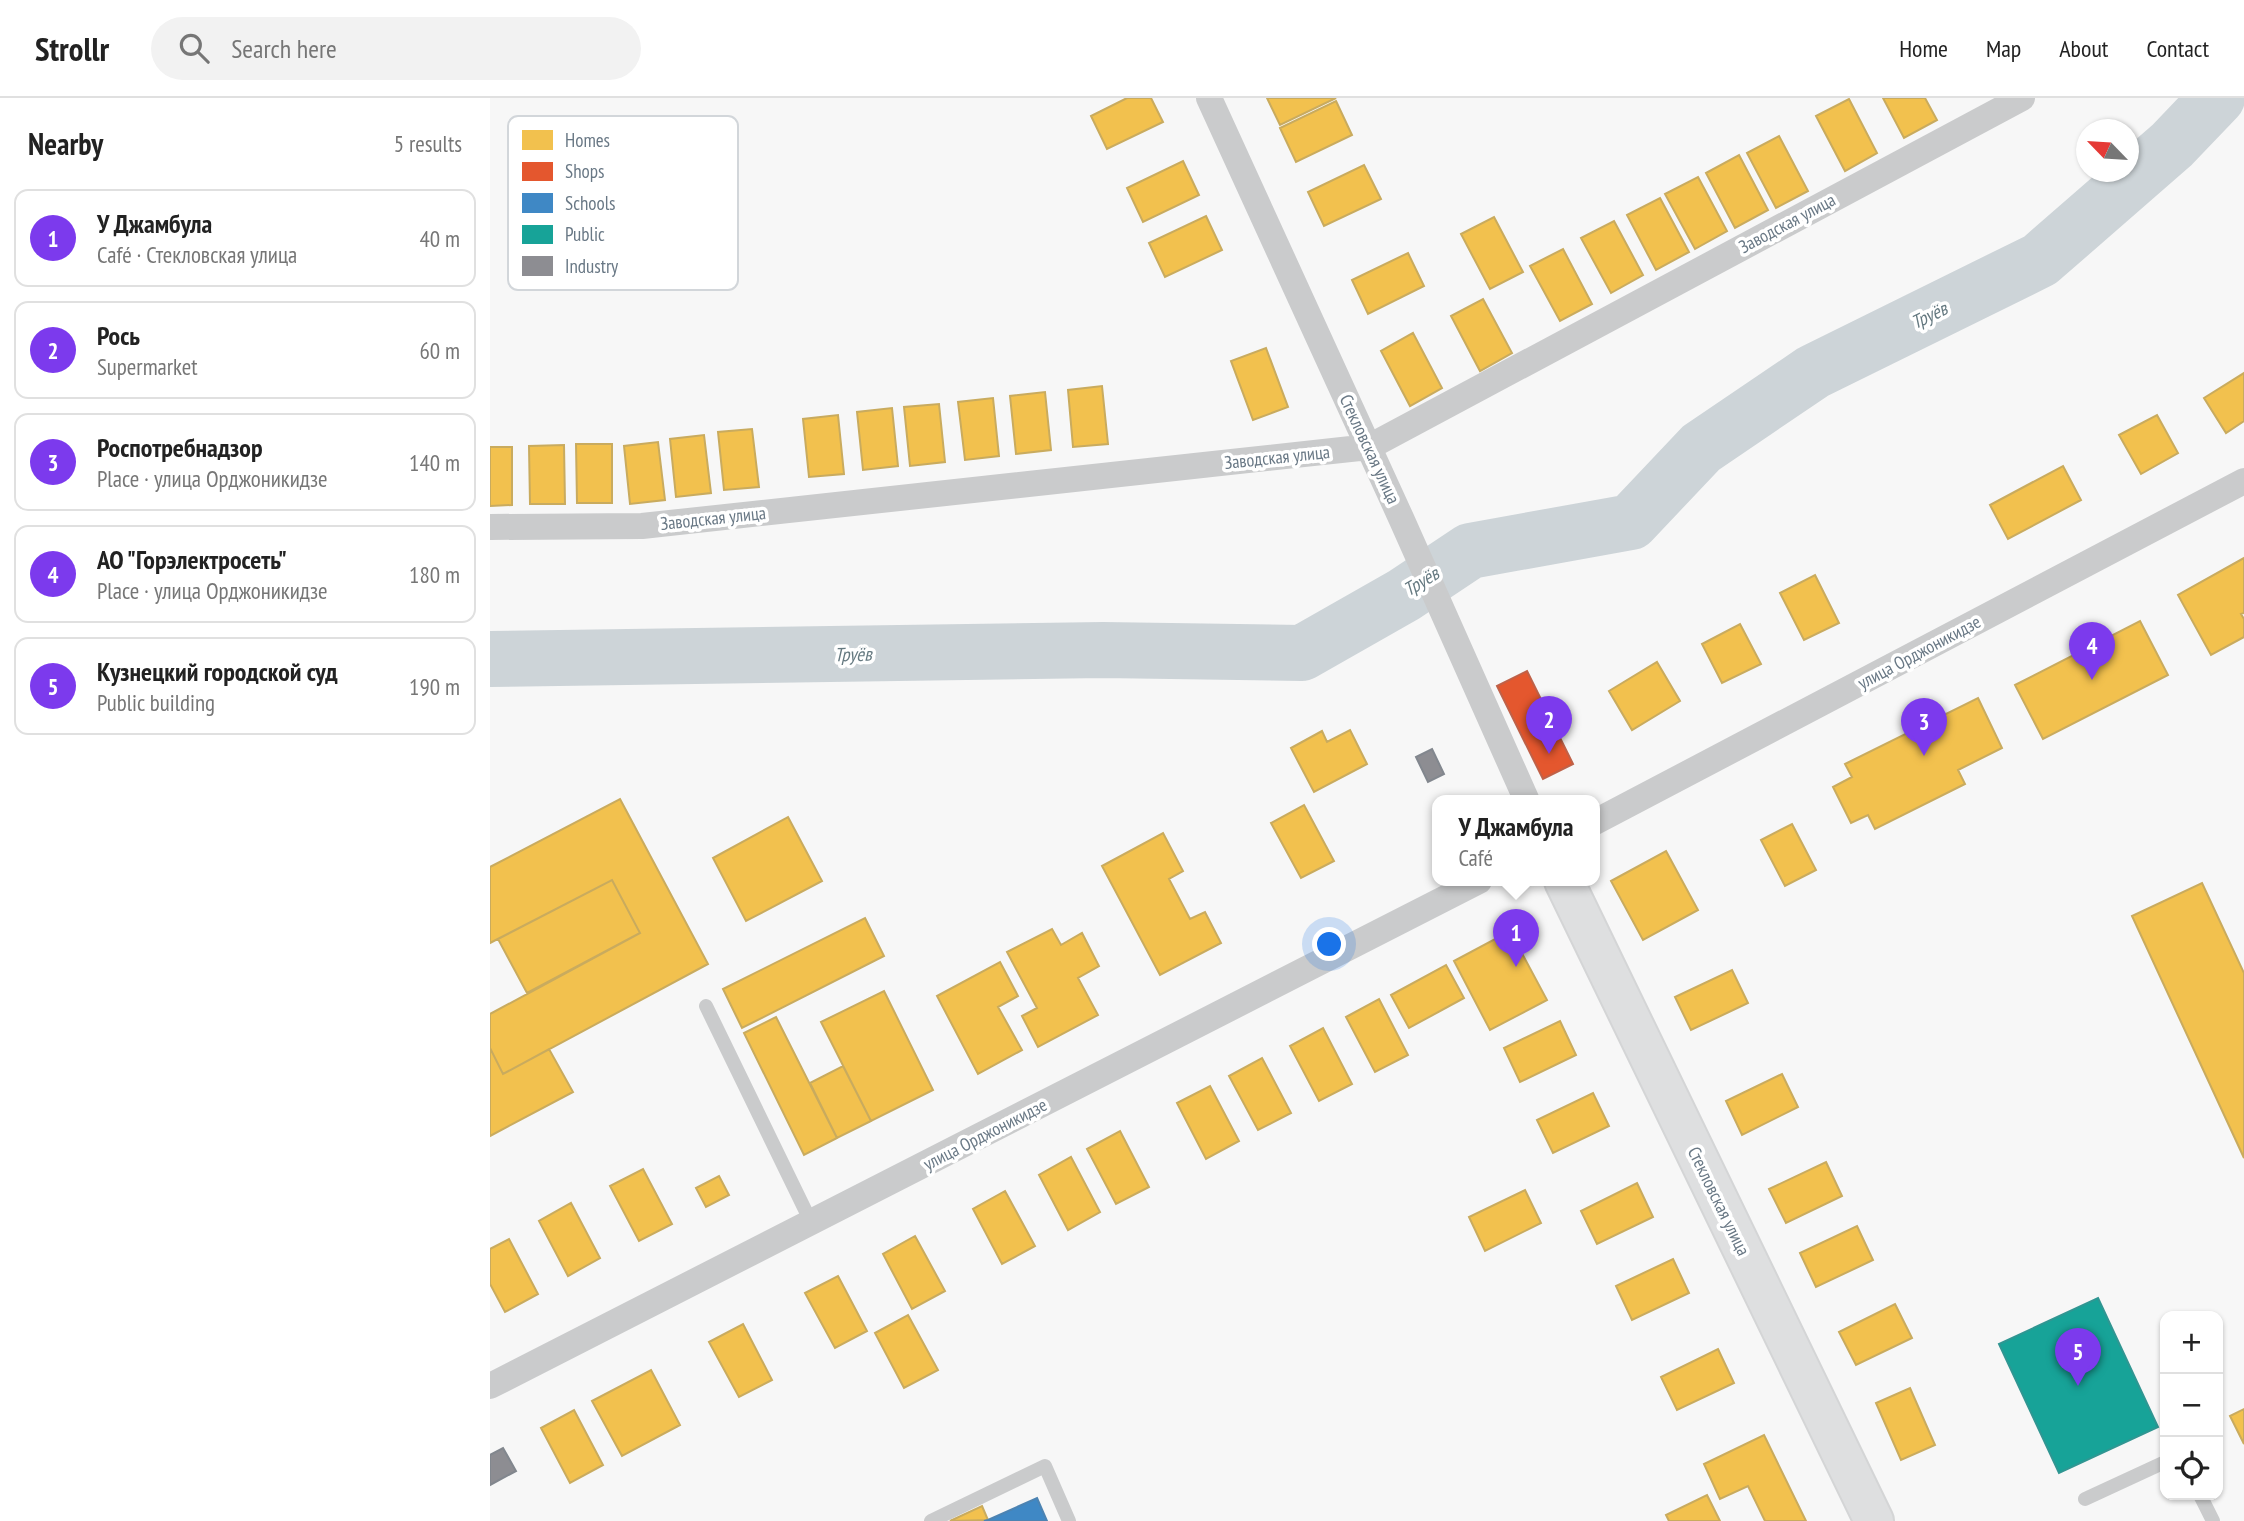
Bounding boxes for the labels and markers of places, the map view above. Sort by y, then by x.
pin: 4 [2069,622,2115,680]
pin: 2 [1526,696,1572,754]
pin: 3 [1901,698,1947,756]
pin: 1 [1493,909,1539,967]
pin: 5 [2055,1328,2101,1386]

